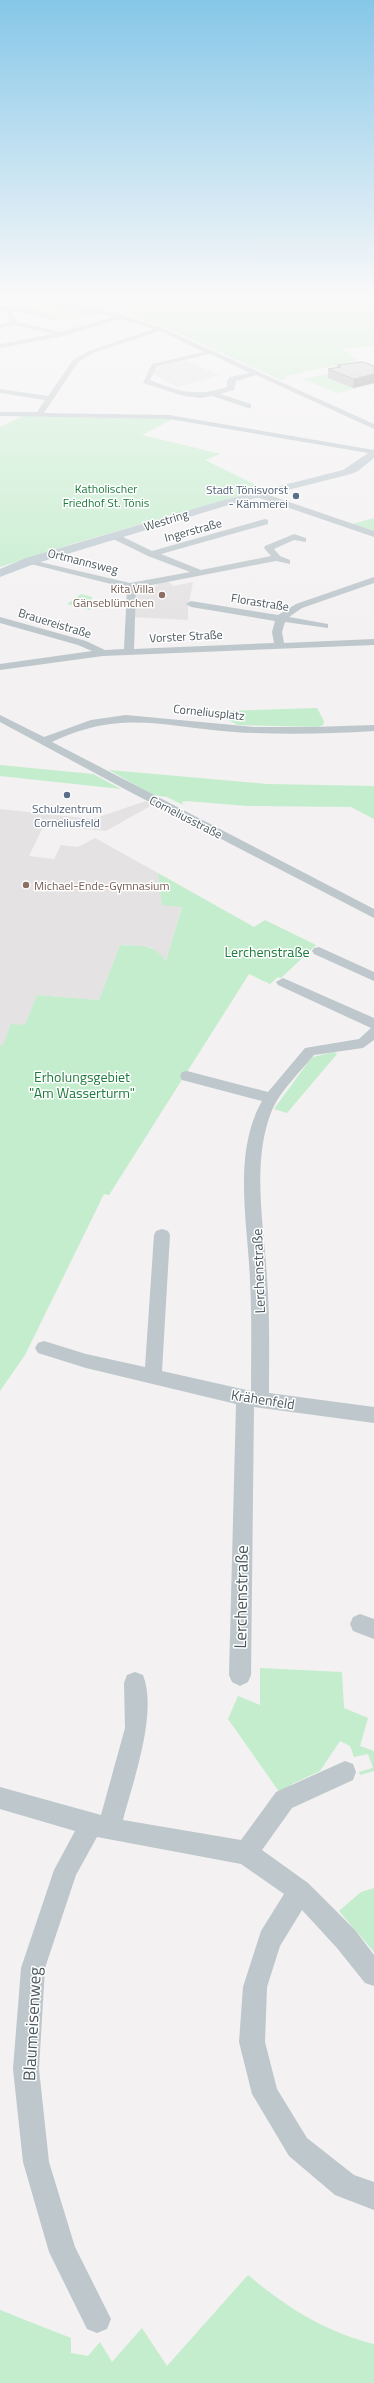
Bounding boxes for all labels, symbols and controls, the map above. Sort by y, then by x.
park label: Katholischer Friedhof St. Tönis [63,479,150,512]
place label: Stadt Tönisvorst - Kämmerei [206,480,289,513]
marker: Stadt Tönisvorst - Kämmerei [291,491,301,501]
street label: Westring [141,504,191,536]
street label: Ingerstraße [162,513,224,547]
street label: Ortmannsweg [46,543,120,579]
place label: Kita Villa Gänseblümchen [73,579,154,612]
street label: Florastraße [230,588,290,616]
marker: Kita Villa Gänseblümchen [157,590,167,600]
street label: Brauereistraße [16,603,94,643]
street label: Vorster Straße [149,625,223,647]
street label: Corneliusplatz [172,699,246,725]
marker: Schulzentrum Corneliusfeld [62,790,72,800]
street label: Corneliusstraße [146,790,226,844]
place label: Schulzentrum Corneliusfeld [32,799,102,832]
place label: Michael-Ende-Gymnasium [34,876,169,895]
marker: Michael-Ende-Gymnasium [21,880,31,890]
park label: Lerchenstraße [224,941,310,962]
park label: Erholungsgebiet "Am Wasserturm" [29,1066,135,1103]
street label: Lerchenstraße [246,1228,270,1314]
street label: Krähenfeld [230,1384,296,1414]
street label: Lerchenstraße [227,1545,255,1649]
street label: Blaumeisenweg [16,1966,48,2082]

